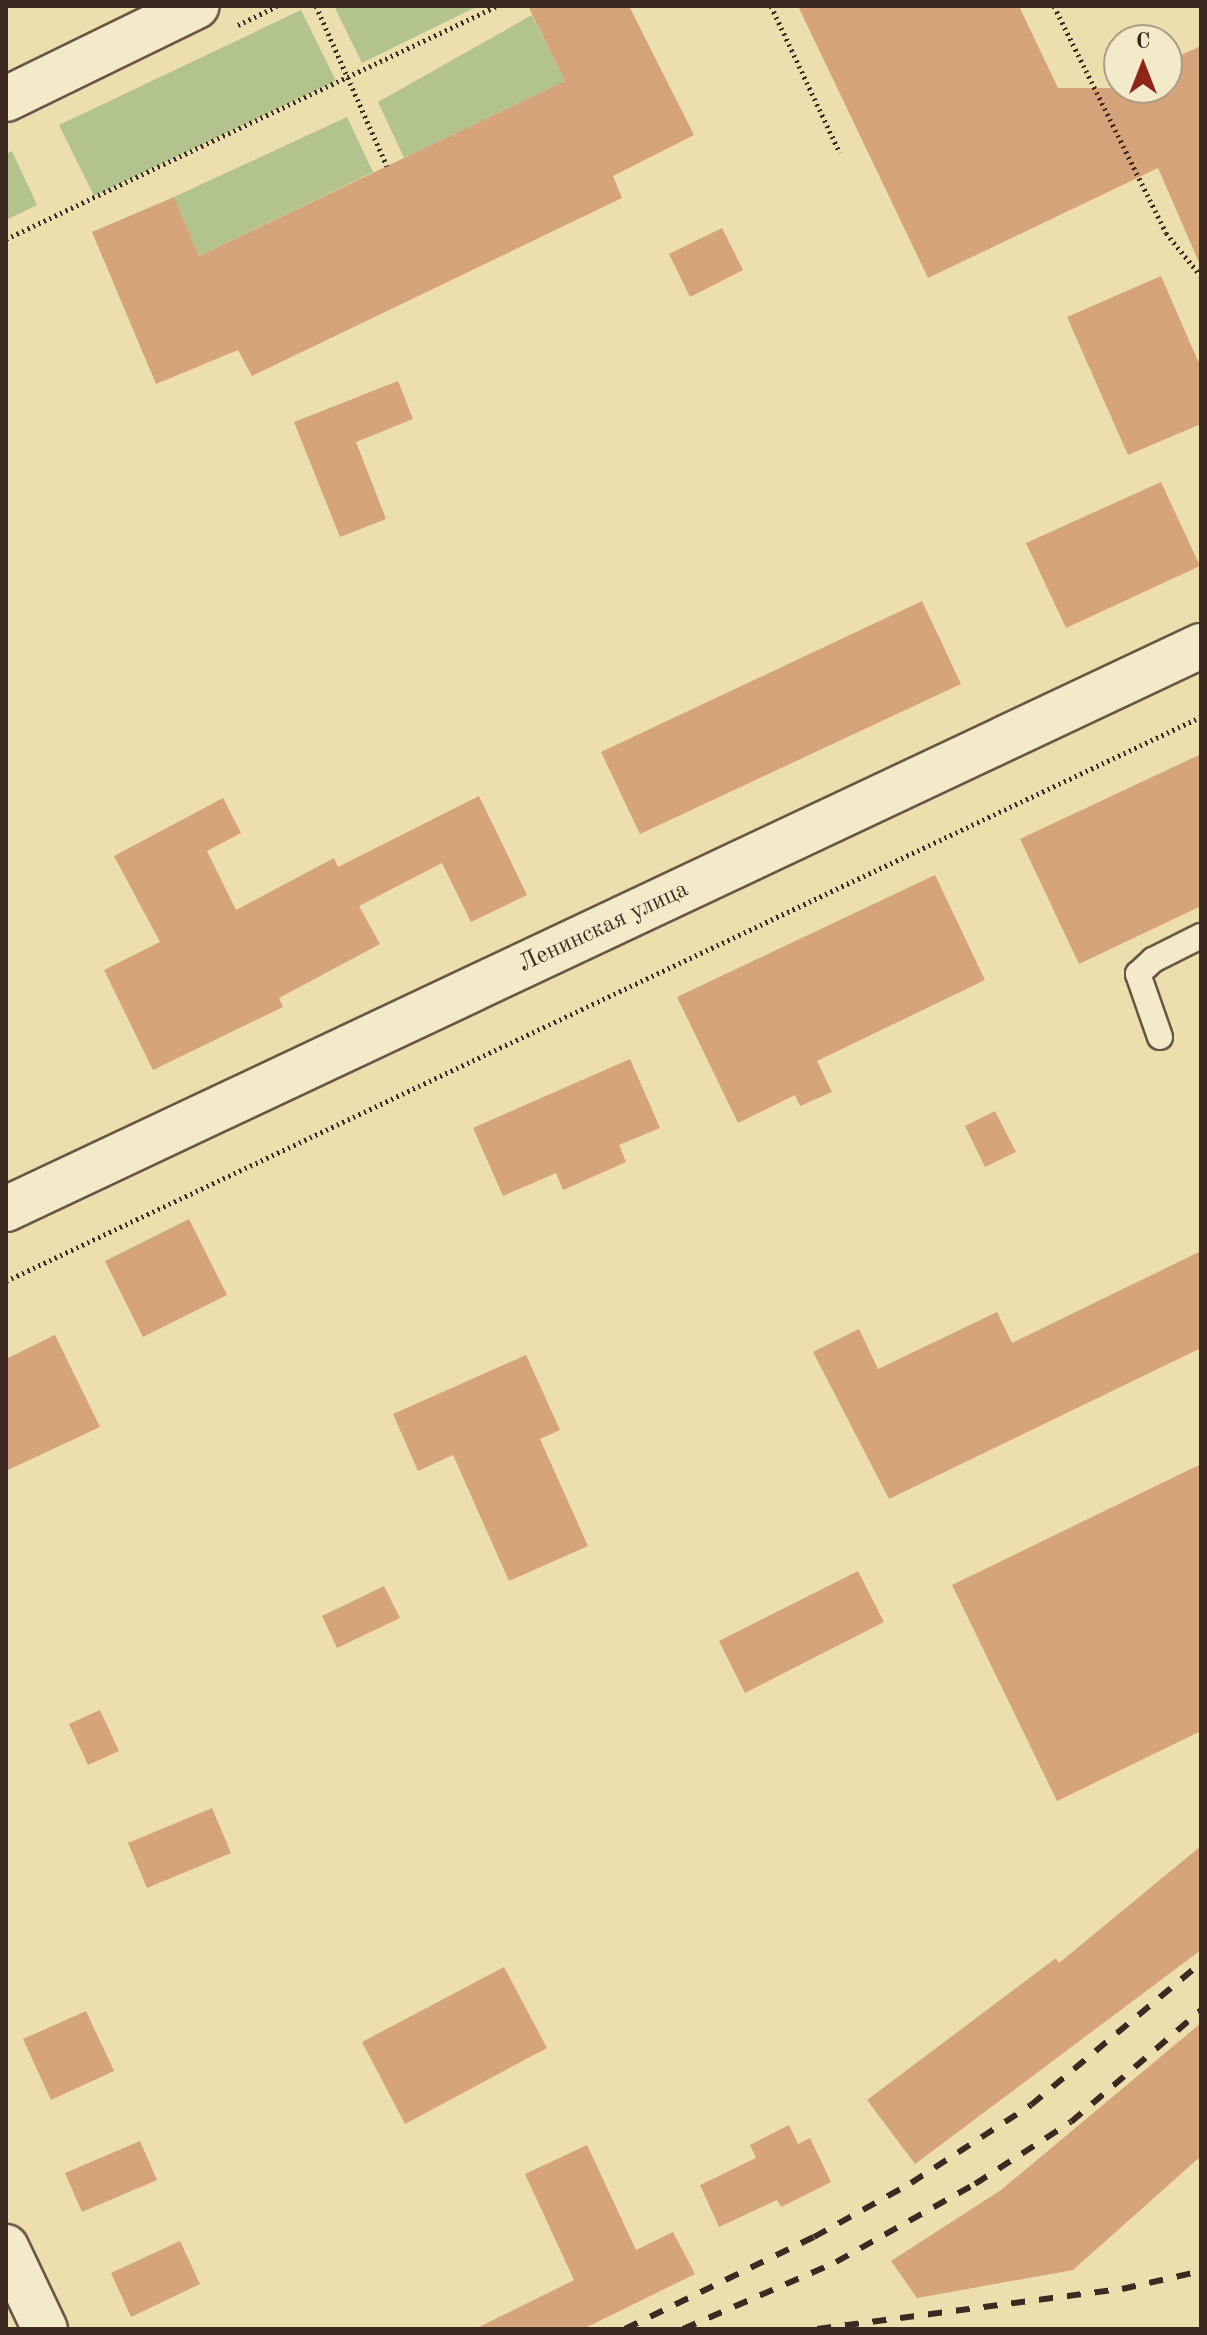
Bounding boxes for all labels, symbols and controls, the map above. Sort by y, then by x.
north arrow [1103,24,1183,104]
text: С [1136,31,1150,53]
street label: Ленинская улица [515,876,693,980]

